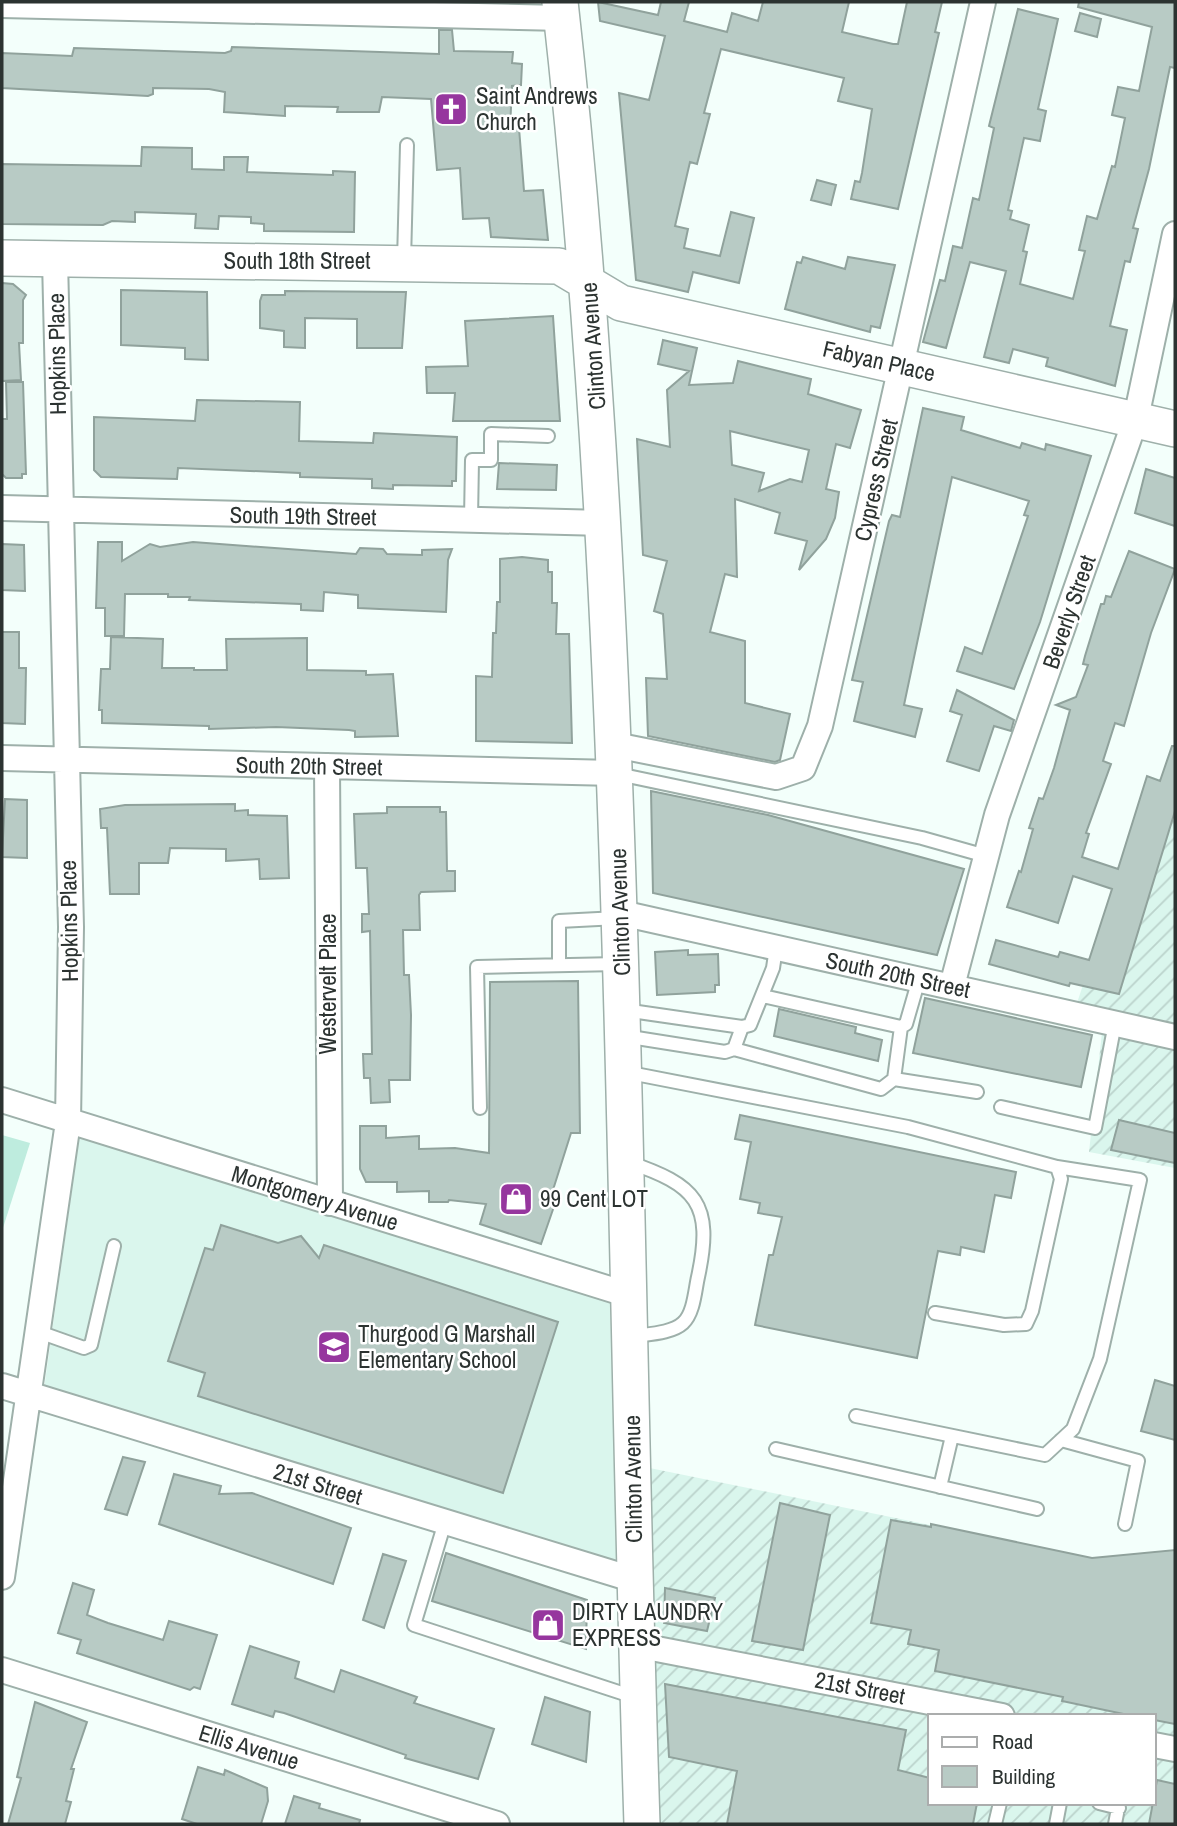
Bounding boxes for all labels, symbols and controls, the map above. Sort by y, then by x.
place label: Saint Andrews Church [476,80,598,137]
church icon: Saint Andrews Church [432,90,470,128]
street label: South 18th Street [224,245,370,276]
street label: Clinton Avenue [573,281,612,411]
street label: Hopkins Place [40,293,73,415]
street label: Fabyan Place [820,333,938,388]
street label: Cypress Street [846,416,905,544]
street label: South 19th Street [229,499,377,532]
street label: Beverly Street [1035,551,1102,673]
street label: South 20th Street [235,749,383,782]
street label: Clinton Avenue [602,848,637,976]
street label: Hopkins Place [52,860,85,982]
street label: Westervelt Place [312,913,343,1055]
street label: South 20th Street [823,944,973,1005]
street label: Montgomery Avenue [228,1157,402,1238]
shop icon: 99 Cent LOT [497,1180,535,1218]
place label: 99 Cent LOT [540,1183,648,1214]
place label: Thurgood G Marshall Elementary School [358,1318,535,1375]
school or university icon: Thurgood G Marshall Elementary School [315,1328,353,1366]
street label: Clinton Avenue [616,1415,649,1543]
street label: 21st Street [270,1455,366,1512]
place label: DIRTY LAUNDRY EXPRESS [572,1596,723,1653]
shop icon: DIRTY LAUNDRY EXPRESS [529,1606,567,1644]
street label: 21st Street [812,1664,908,1711]
legend [928,1714,1156,1805]
street label: Ellis Avenue [195,1717,303,1776]
text: Road [992,1727,1033,1756]
text: Building [992,1762,1056,1791]

